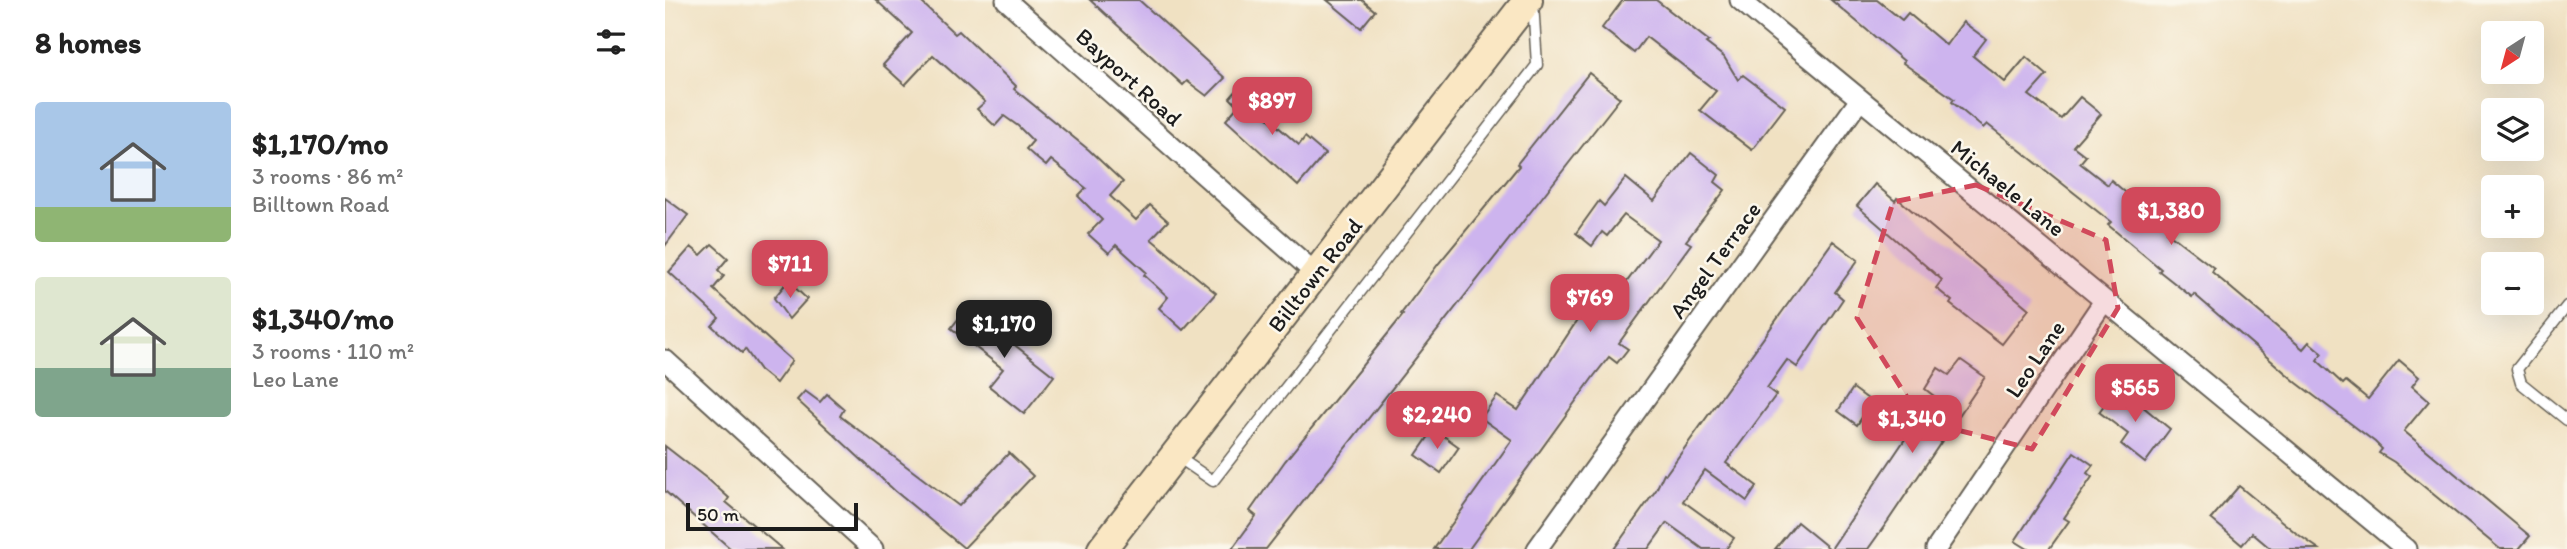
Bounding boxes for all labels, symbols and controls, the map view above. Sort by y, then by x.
north arrow [2481,21,2545,84]
map controls [2481,21,2544,315]
street label: Bayport Road [1070,22,1188,132]
icon: filters [592,23,630,61]
text: 8 homes [35,24,142,61]
pin: $897 [1231,78,1313,137]
text: $897 [1248,86,1296,114]
button: layers [2481,98,2544,161]
text: $1,170/mo [252,125,389,162]
icon: home [91,130,175,214]
street label: Michaele Lane [1945,134,2071,242]
text: 3 rooms · 86 m² [252,162,404,190]
button: + [2481,175,2544,238]
pin: $1,380 [2114,188,2228,247]
text: Billtown Road [252,190,389,218]
street label: Angel Terrace [1663,196,1767,324]
text: $1,380 [2137,196,2205,224]
street label: Billtown Road [1262,212,1369,338]
pin: $711 [749,240,831,300]
text: $711 [768,249,812,277]
button: − [2481,252,2544,315]
pin: $769 [1549,274,1631,334]
text: $769 [1566,283,1614,311]
text: $1,340/mo [252,300,394,337]
pin: $1,170 [947,300,1061,360]
icon: home [91,305,175,389]
text: $1,170 [972,309,1036,337]
street label: Leo Lane [1999,315,2071,403]
text: 3 rooms · 110 m² [252,337,414,365]
pin: $565 [2094,364,2176,424]
text: Leo Lane [252,365,339,393]
text: $565 [2111,373,2159,401]
pin: $2,240 [1380,392,1494,451]
pin: $1,340 [1855,396,1969,455]
text: $2,240 [1402,400,1472,428]
text: $1,340 [1878,404,1946,432]
scale bar [686,500,857,532]
text: 50 m [697,503,739,526]

